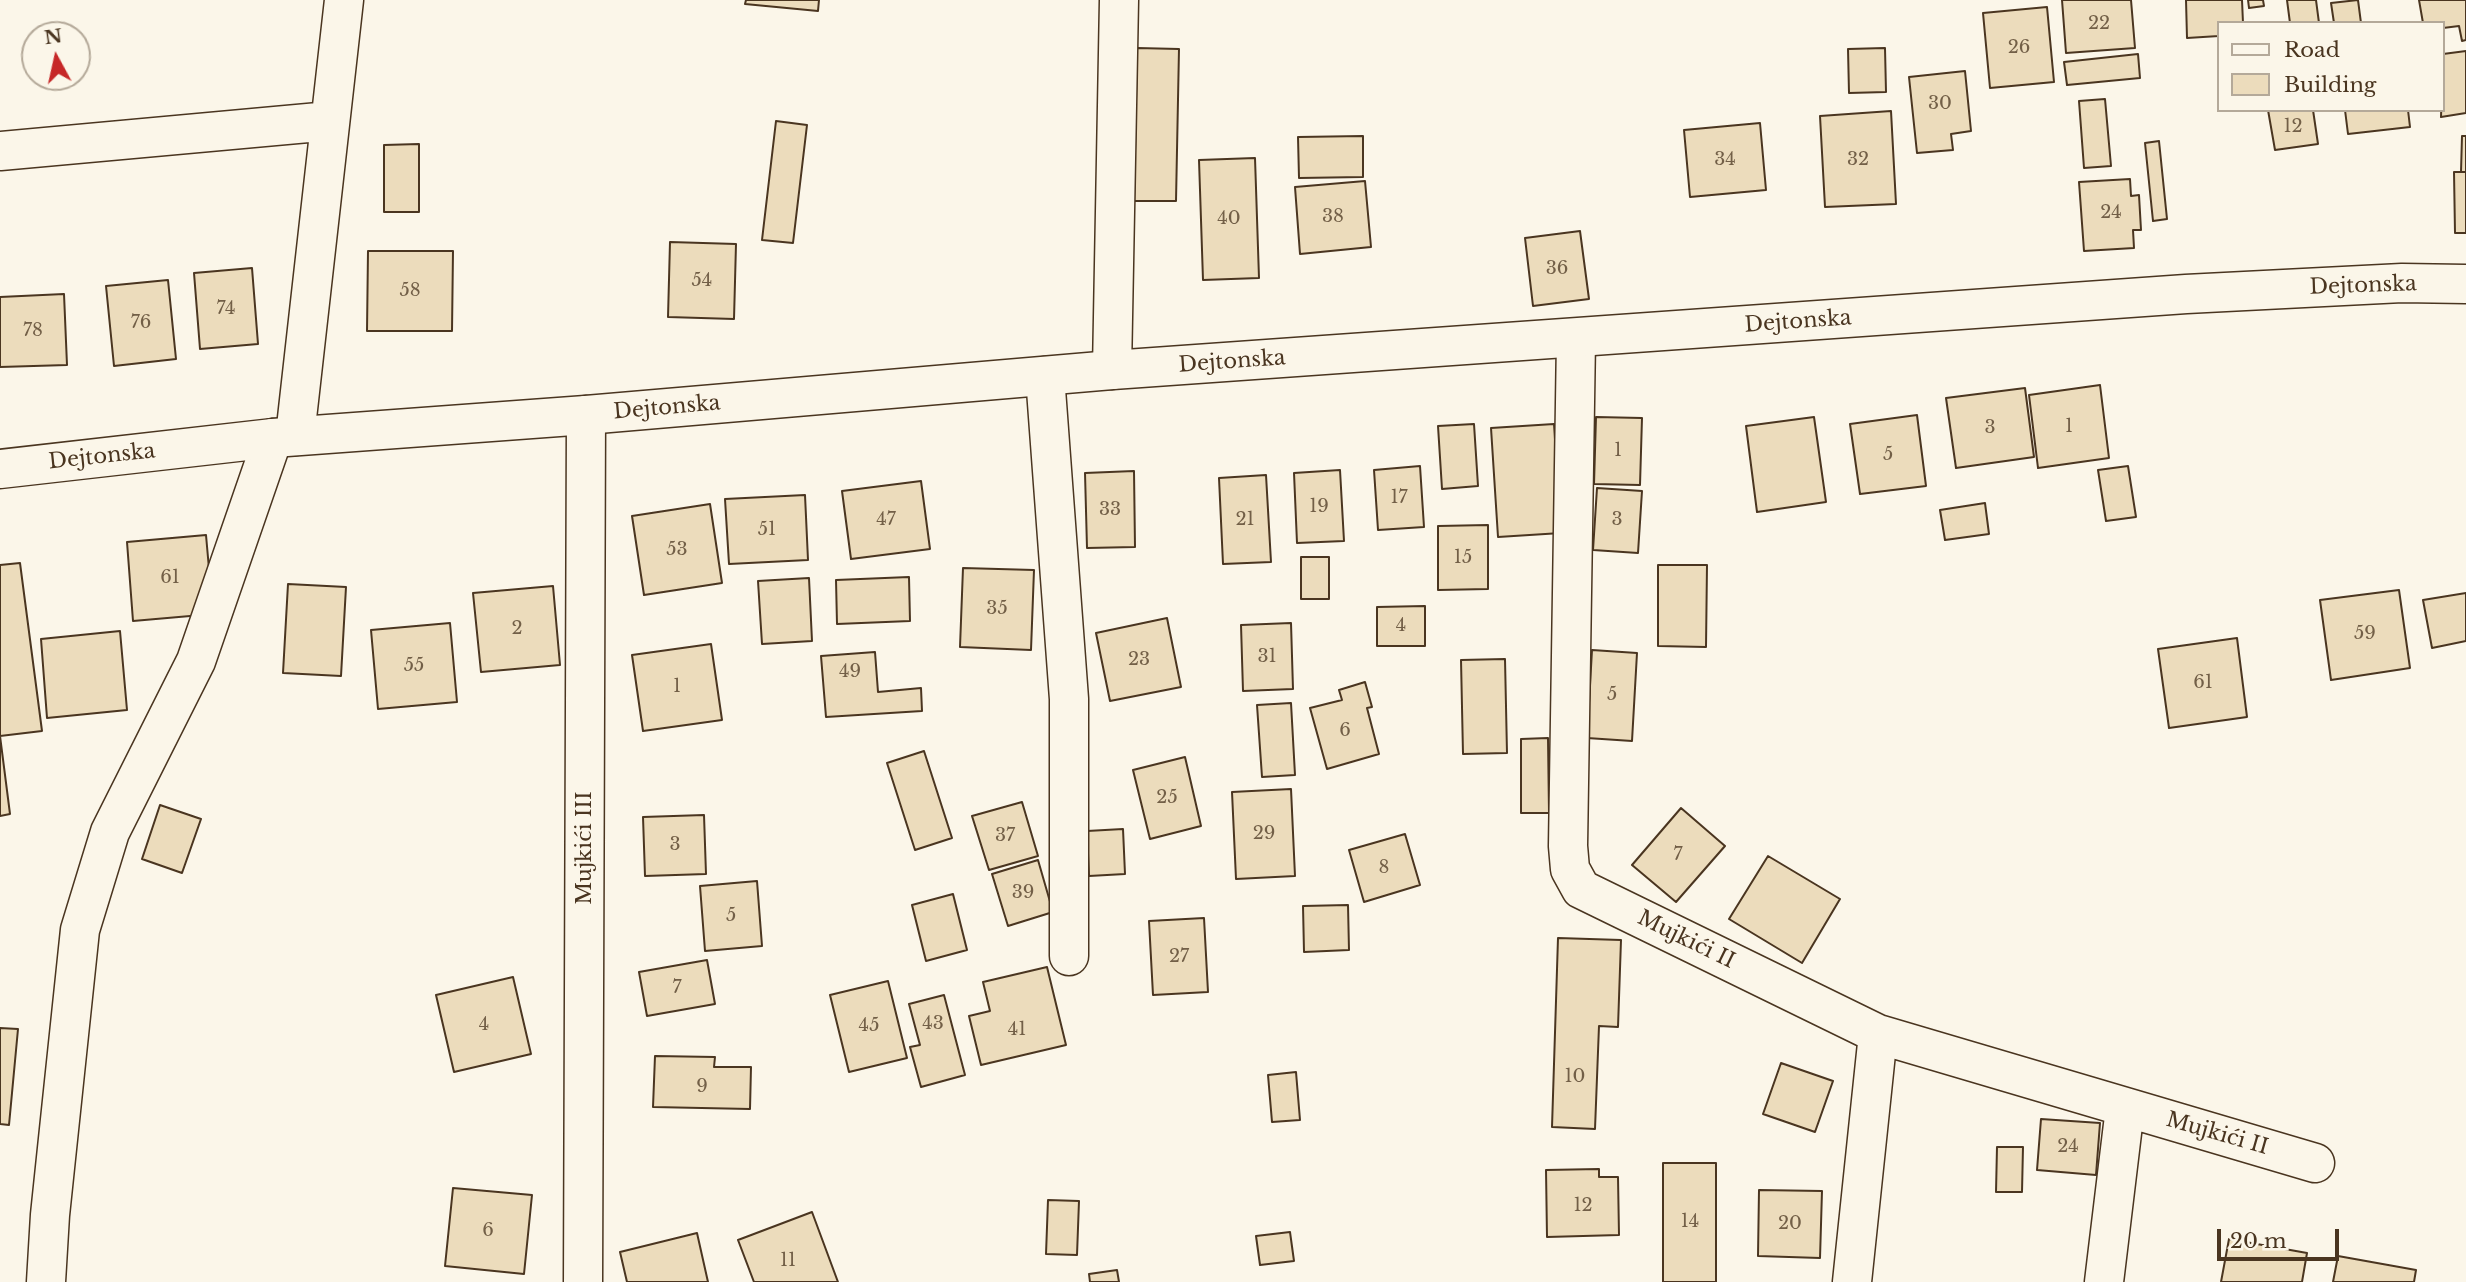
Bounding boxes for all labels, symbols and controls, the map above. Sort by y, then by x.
house number: 22 [2088,13,2110,35]
north arrow [21,21,91,91]
legend [2218,21,2445,112]
text: N [43,24,64,49]
house number: 26 [2008,37,2030,59]
text: Road [2284,37,2340,63]
text: Building [2284,72,2376,98]
house number: 30 [1928,93,1952,115]
house number: 12 [2283,116,2303,138]
house number: 34 [1714,149,1736,171]
house number: 32 [1847,149,1869,171]
house number: 24 [2100,202,2122,224]
house number: 38 [1322,206,1344,228]
house number: 40 [1217,208,1241,230]
house number: 36 [1546,258,1568,280]
house number: 54 [692,270,712,292]
street label: Dejtonska [2309,272,2417,300]
house number: 58 [399,280,421,302]
house number: 74 [216,298,236,320]
street label: Dejtonska [1744,306,1852,338]
house number: 76 [131,312,151,334]
house number: 78 [23,320,43,342]
street label: Dejtonska [1178,346,1286,378]
street label: Dejtonska [612,391,722,425]
house number: 1 [2065,416,2073,438]
house number: 3 [1984,417,1996,439]
street label: Dejtonska [47,439,157,475]
house number: 1 [1614,440,1622,462]
house number: 5 [1883,444,1893,466]
house number: 17 [1390,487,1408,509]
house number: 19 [1309,496,1329,518]
house number: 33 [1099,499,1121,521]
house number: 47 [876,509,896,531]
house number: 21 [1235,509,1255,531]
house number: 3 [1611,509,1623,531]
house number: 51 [758,519,776,541]
house number: 53 [666,539,688,561]
house number: 15 [1454,547,1472,569]
house number: 61 [160,567,180,589]
house number: 35 [986,598,1008,620]
house number: 4 [1396,615,1406,637]
house number: 2 [511,618,523,640]
house number: 59 [2354,623,2376,645]
house number: 31 [1257,646,1277,668]
house number: 23 [1128,649,1150,671]
house number: 55 [404,655,424,677]
house number: 49 [839,661,861,683]
house number: 61 [2193,672,2213,694]
house number: 1 [673,676,681,698]
house number: 5 [1607,684,1617,706]
house number: 6 [1339,720,1351,742]
house number: 25 [1156,787,1178,809]
street label: Mujkići III [572,791,598,905]
house number: 29 [1253,823,1275,845]
house number: 37 [995,825,1015,847]
house number: 3 [669,834,681,856]
house number: 7 [1673,844,1683,866]
house number: 8 [1379,857,1389,879]
house number: 39 [1012,882,1034,904]
house number: 5 [726,905,736,927]
street label: Mujkići II [1633,906,1739,974]
house number: 27 [1169,946,1189,968]
house number: 7 [672,977,682,999]
house number: 43 [922,1013,944,1035]
house number: 4 [479,1014,489,1036]
house number: 45 [859,1015,879,1037]
house number: 41 [1008,1019,1026,1041]
house number: 10 [1565,1066,1585,1088]
house number: 9 [696,1076,708,1098]
street label: Mujkići II [2163,1107,2271,1161]
house number: 24 [2057,1136,2079,1158]
house number: 12 [1573,1195,1593,1217]
house number: 14 [1681,1211,1699,1233]
house number: 20 [1778,1213,1802,1235]
scale bar [2221,1216,2344,1260]
house number: 6 [482,1220,494,1242]
text: 20 m [2230,1228,2287,1254]
house number: 11 [780,1250,796,1272]

